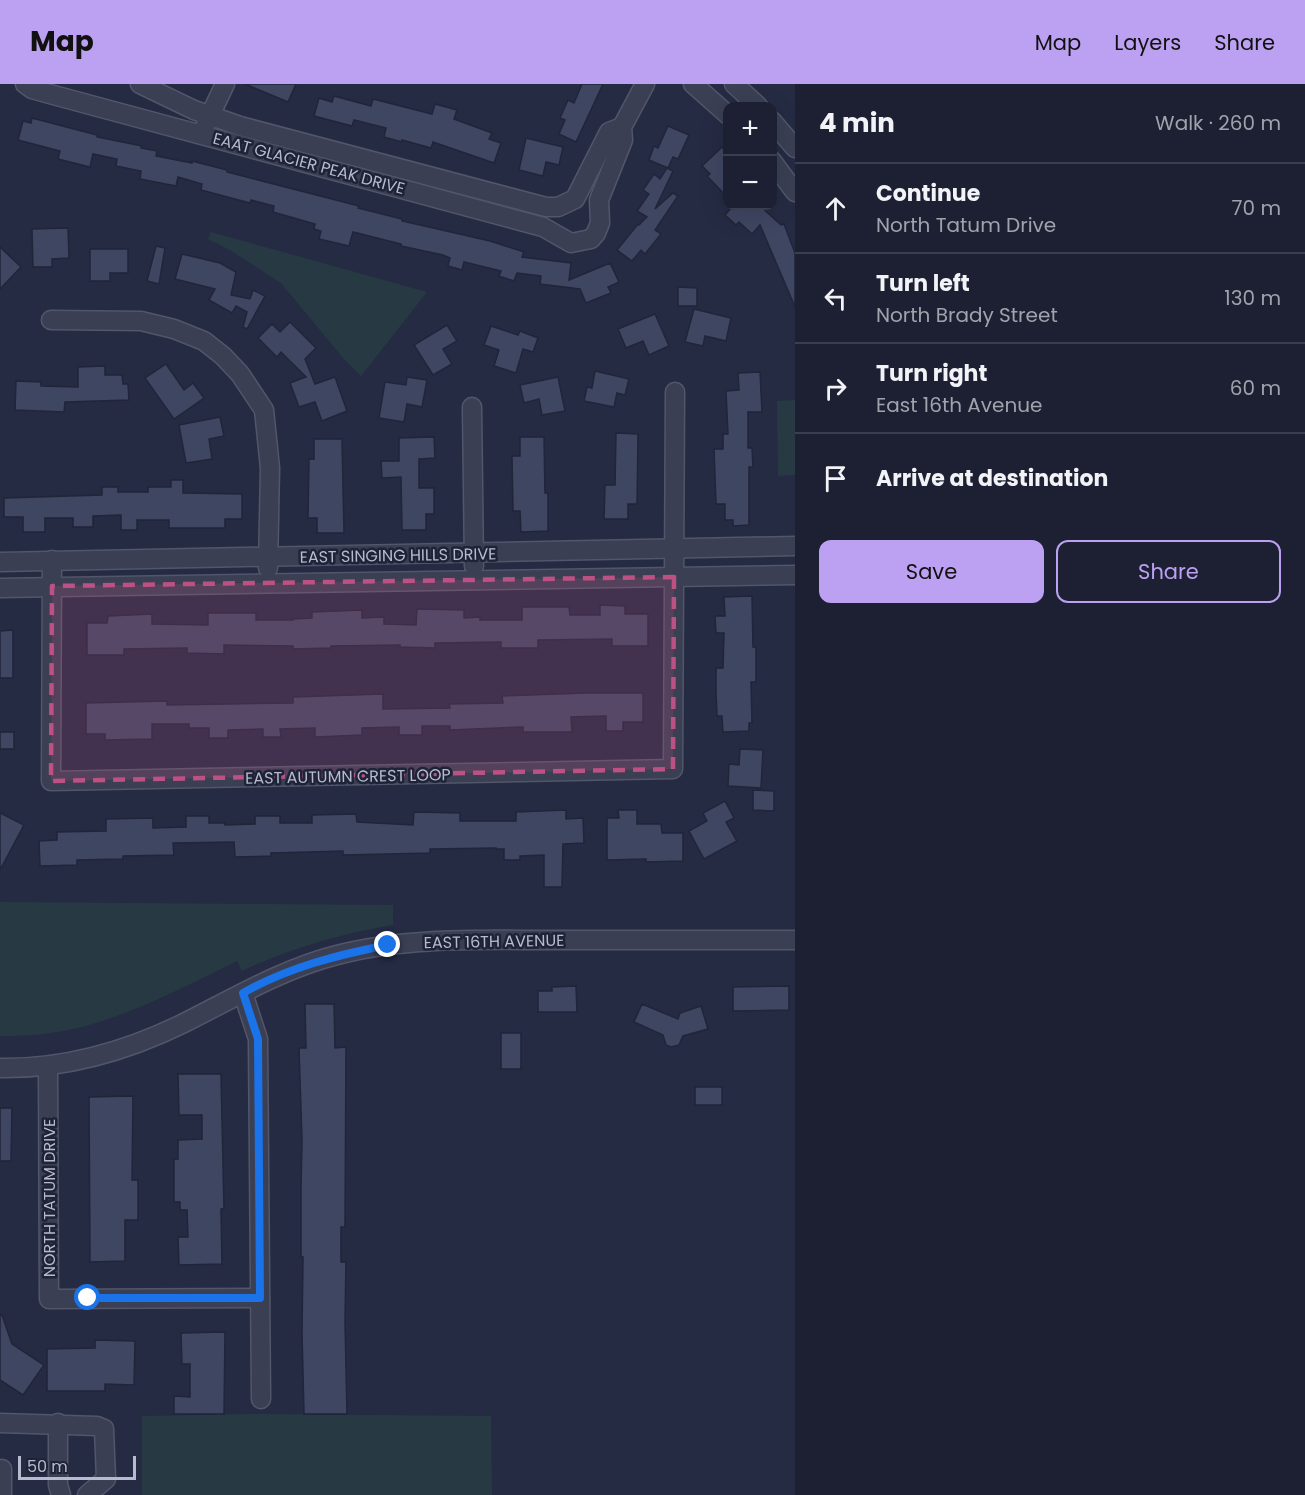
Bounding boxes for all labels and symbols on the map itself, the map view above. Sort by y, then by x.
street label: EAAT GLACIER PEAK DRIVE [211,127,407,200]
street label: EAST SINGING HILLS DRIVE [299,542,497,569]
street label: EAST AUTUMN CREST LOOP [245,763,451,790]
street label: EAST 16TH AVENUE [423,929,565,954]
route end [374,931,400,957]
street label: NORTH TATUM DRIVE [38,1119,61,1277]
route start [74,1284,100,1310]
scale bar [18,1453,136,1480]

